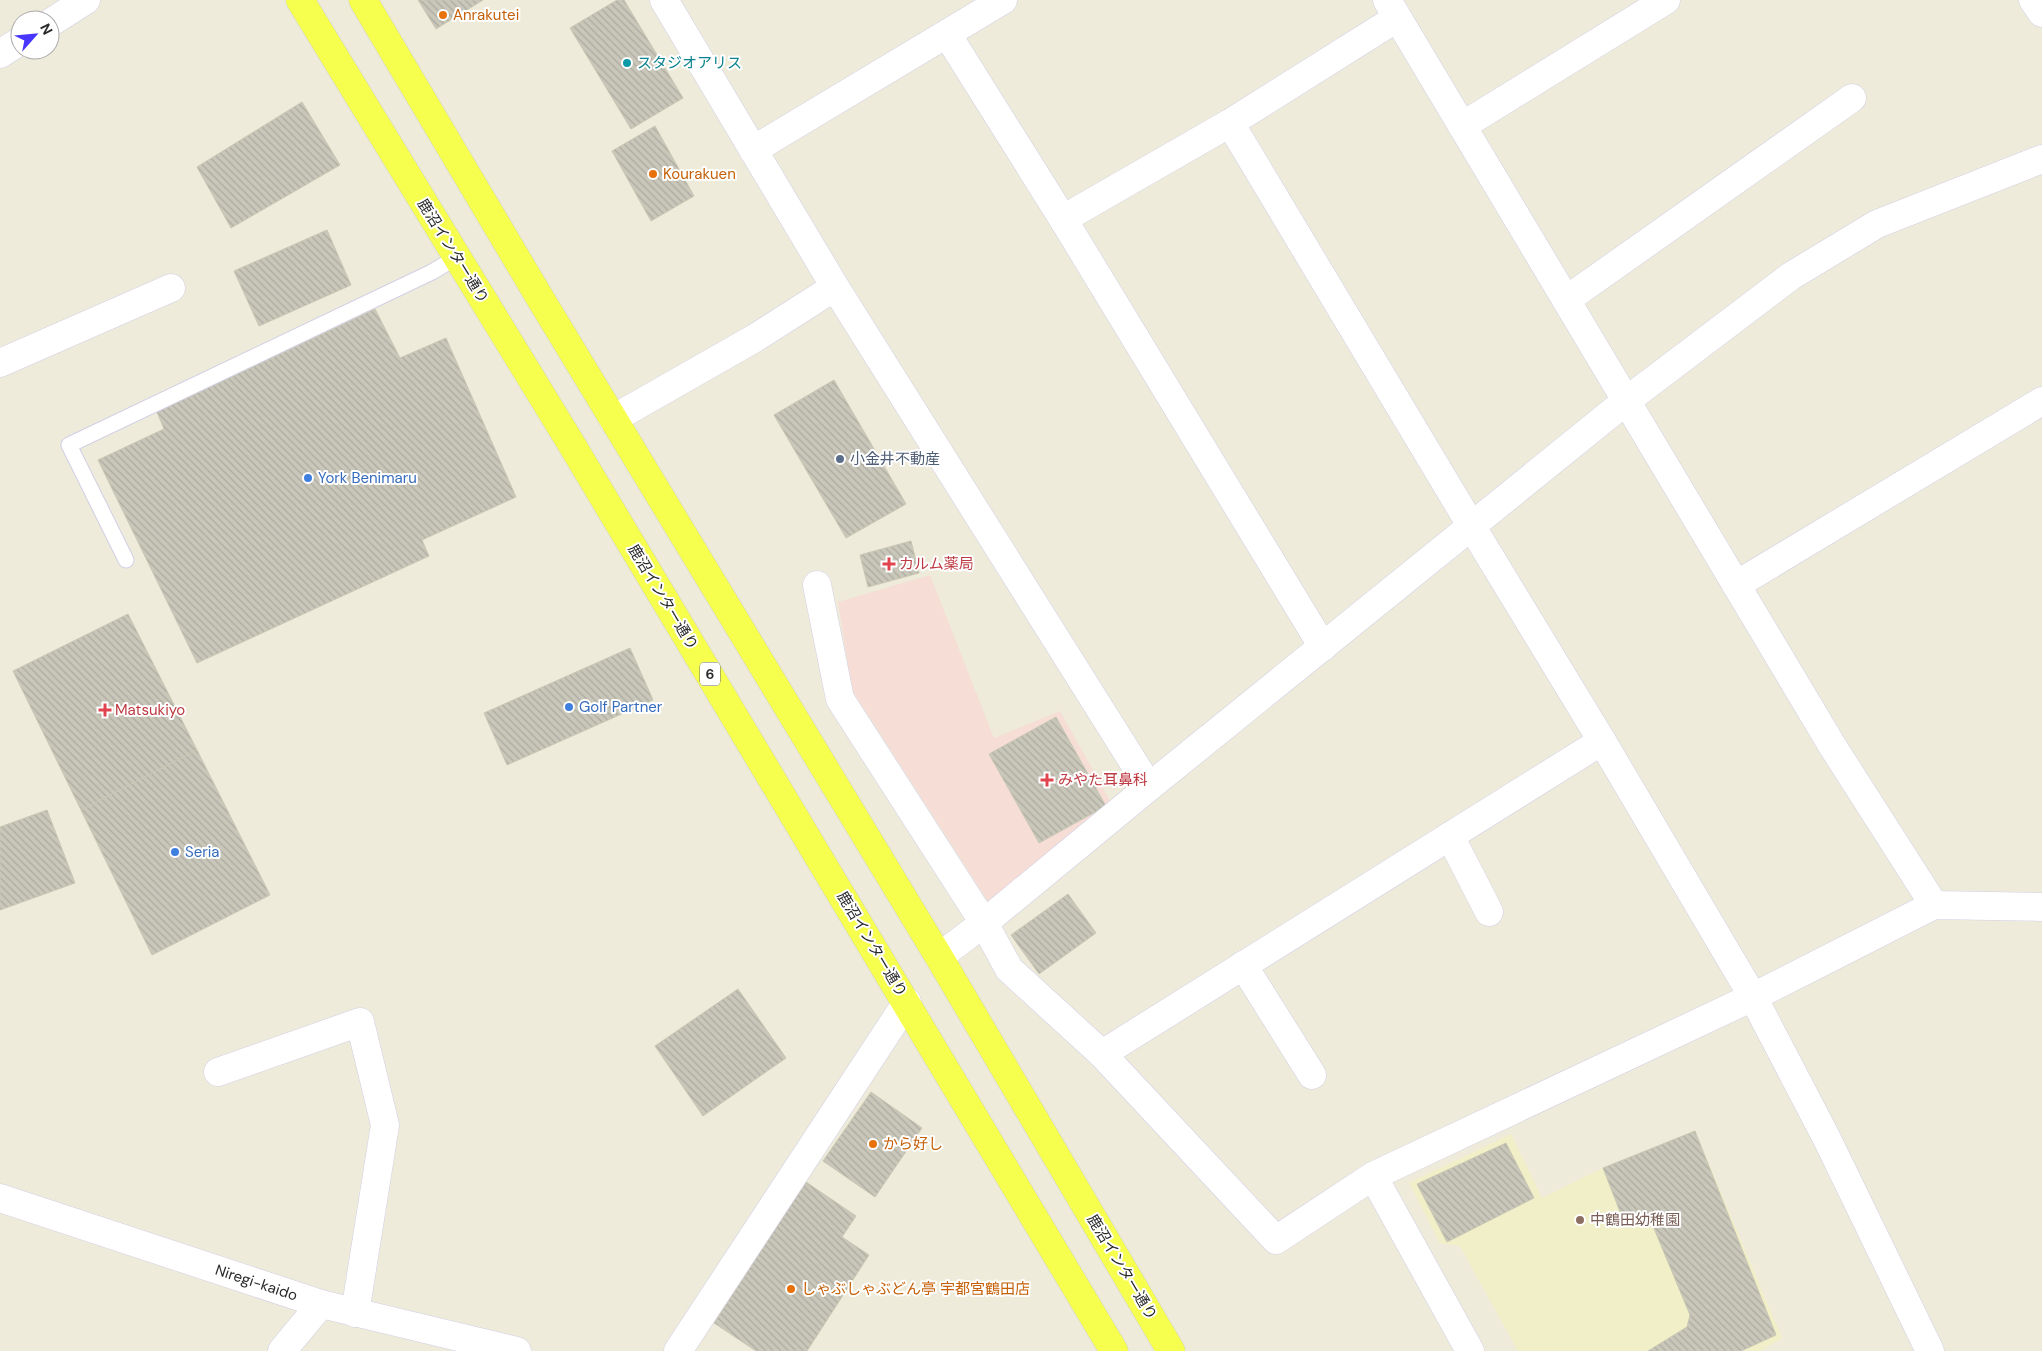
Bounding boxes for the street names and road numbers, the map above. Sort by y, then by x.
street label: 鹿沼インター通り [413,195,493,307]
street label: 鹿沼インター通り [624,540,702,654]
road number: 6 [700,662,720,686]
street label: 鹿沼インター通り [833,887,911,1001]
street label: 鹿沼インター通り [1083,1210,1161,1324]
street label: Niregi-kaido [213,1260,300,1306]

